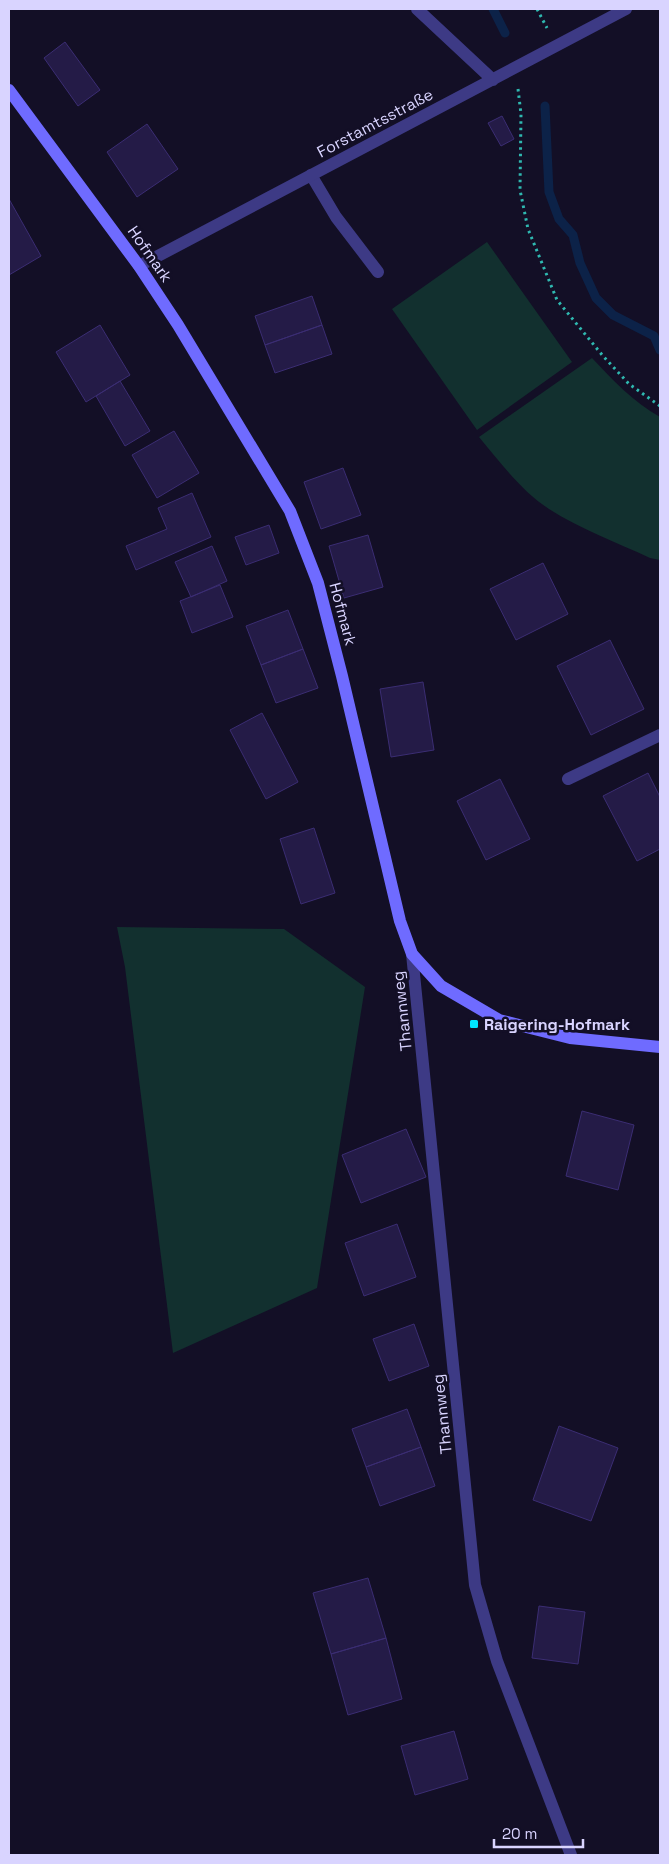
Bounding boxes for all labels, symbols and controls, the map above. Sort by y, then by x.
street label: Forstamtsstraße [313,84,437,162]
street label: Hofmark [123,221,177,287]
street label: Hofmark [324,580,362,648]
street label: Thannweg [387,970,417,1052]
place label: Raigering-Hofmark [484,1014,630,1035]
marker: Raigering-Hofmark [468,1018,480,1030]
street label: Thannweg [427,1373,457,1455]
scale bar [494,1816,583,1848]
text: 20 m [502,1824,537,1843]

